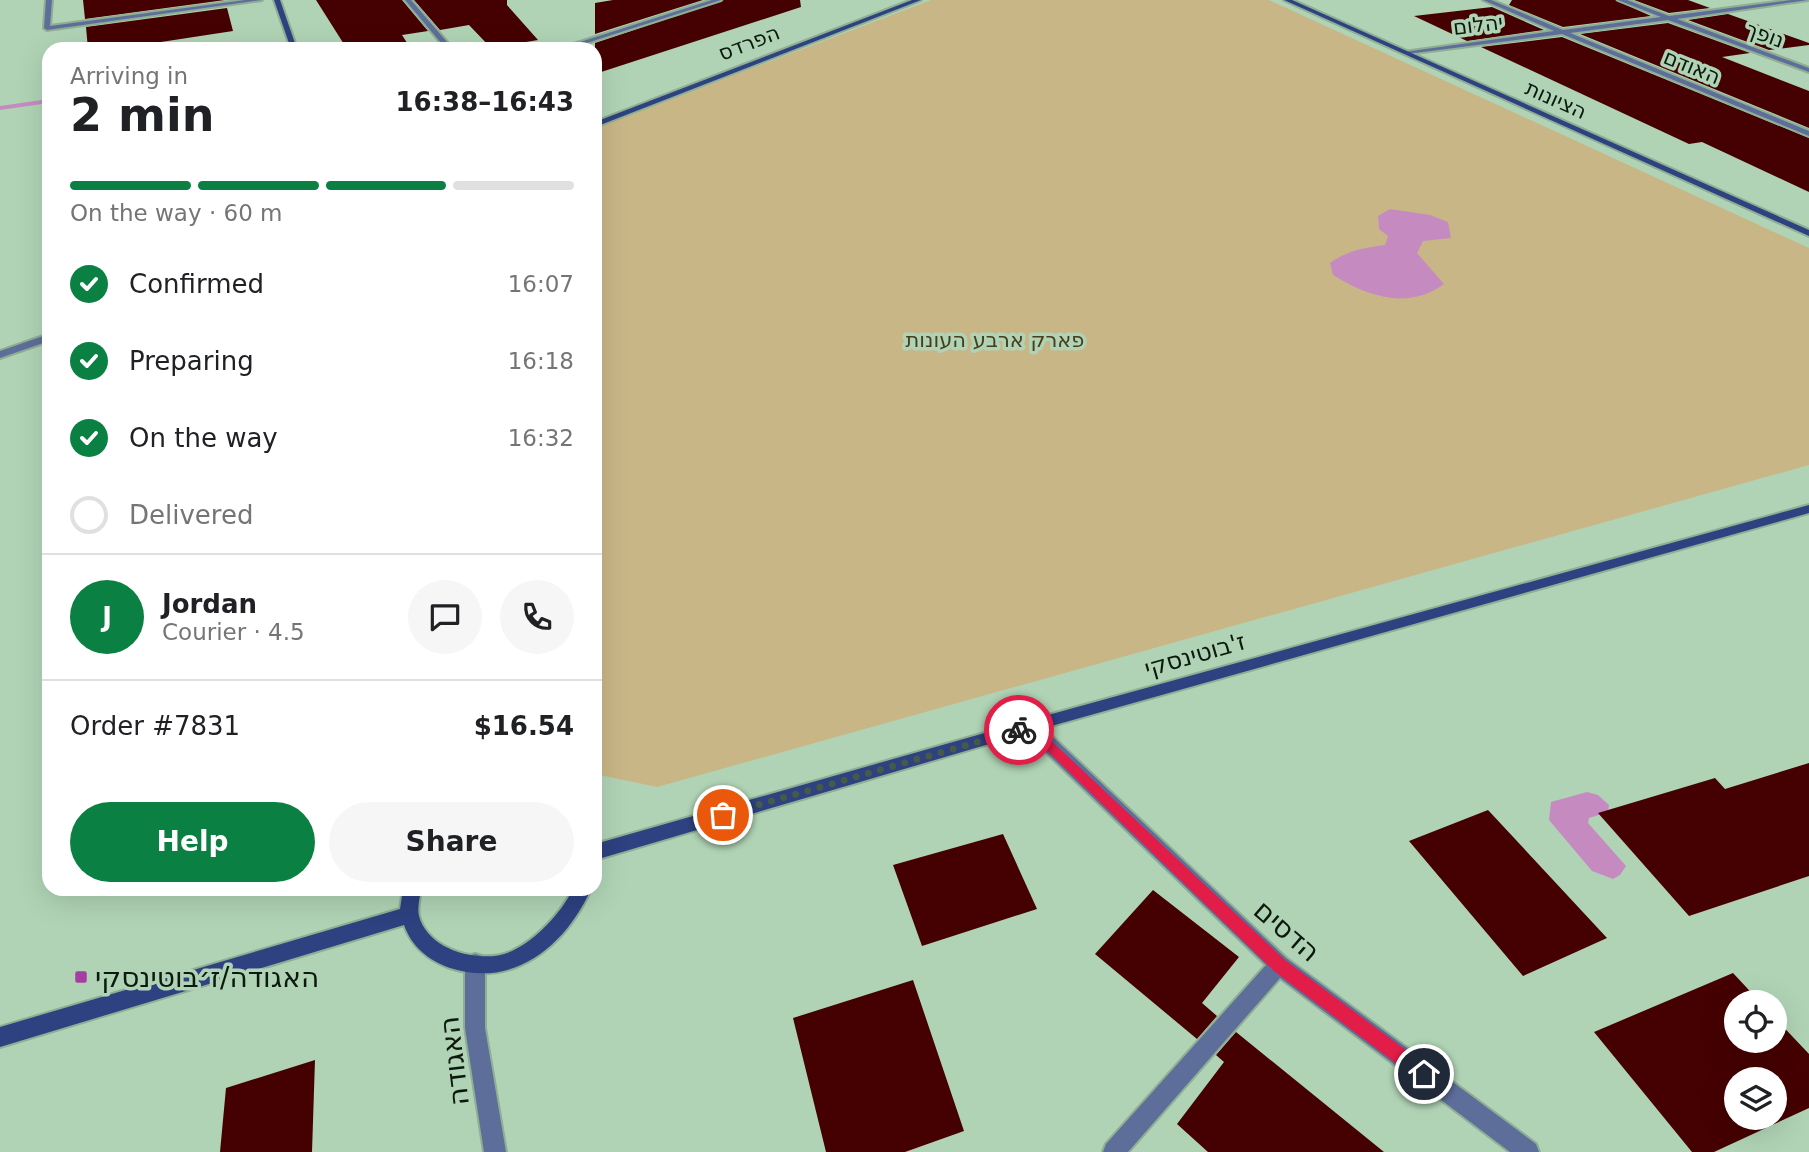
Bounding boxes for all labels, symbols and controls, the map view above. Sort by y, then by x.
street label: יהלום [1452,10,1504,40]
street label: נופך [1743,17,1787,53]
street label: הפרדס [715,20,783,66]
street label: האודם [1660,45,1724,89]
text: Arriving in [70,63,188,89]
street label: הציונות [1522,76,1590,124]
text: 16:38–16:43 [395,87,574,117]
text: 2 min [70,88,214,142]
text: On the way · 60 m [70,200,282,226]
icon: check [70,265,108,303]
text: Confirmed [129,269,264,299]
text: 16:07 [508,271,574,297]
park label: פארק ארבע העונות [906,328,1084,352]
icon: check [70,342,108,380]
text: Preparing [129,346,254,376]
text: 16:18 [508,348,574,374]
icon: check [70,419,108,457]
text: On the way [129,423,278,453]
text: 16:32 [508,425,574,451]
text: Delivered [129,500,253,530]
button: chat [408,580,482,654]
button: phone [500,580,574,654]
text: Jordan [162,589,257,619]
text: J [102,602,112,632]
text: Courier · 4.5 [162,619,305,645]
street label: ז'בוטינסקי [1141,627,1249,683]
courier [984,695,1054,765]
text: Order #7831 [70,711,240,741]
text: $16.54 [474,711,574,741]
icon: bike [1000,711,1038,749]
pin [693,785,753,845]
icon: bag [704,796,742,834]
button: Help [70,802,315,882]
button: Share [329,802,574,882]
street label: הדסים [1247,893,1327,969]
place label: האגודה/ז׳בוטינסקי [95,961,319,994]
marker: האגודה/ז׳בוטינסקי [73,969,89,985]
map controls [1724,990,1787,1130]
button: locate [1724,990,1787,1053]
street label: האגודה [432,1014,476,1108]
pin [1394,1044,1454,1104]
icon: home [1405,1055,1443,1093]
button: layers [1724,1067,1787,1130]

